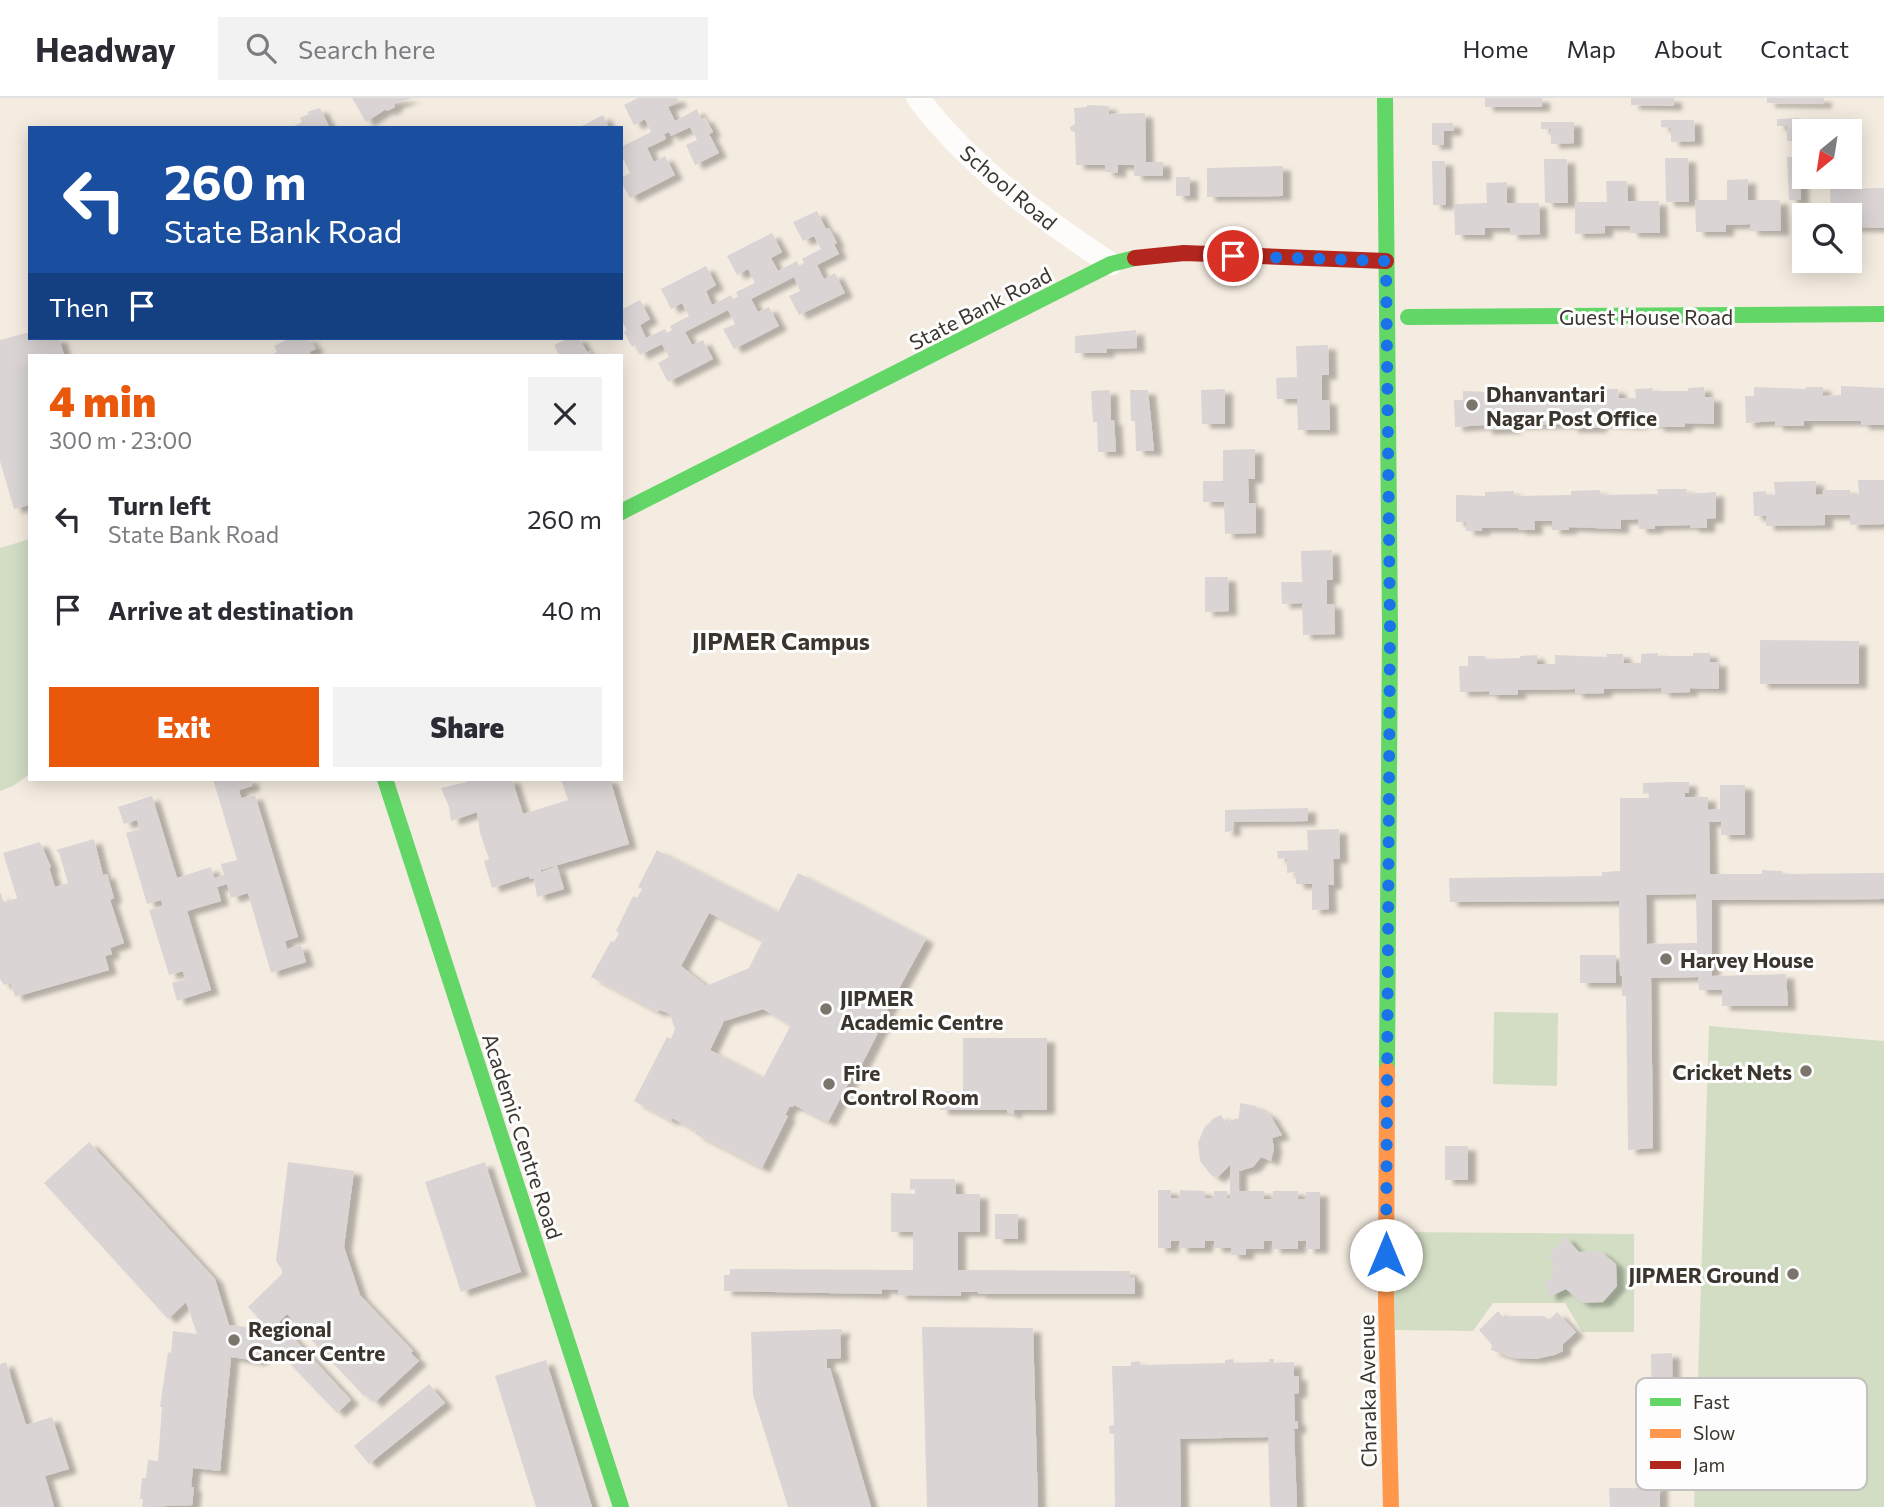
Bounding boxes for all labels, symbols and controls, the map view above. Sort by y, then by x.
search box [218,17,708,80]
text: Headway [35,28,176,69]
icon: search [242,29,280,67]
text: Search here [298,33,436,64]
text: Home [1463,34,1529,63]
text: Map [1567,34,1616,63]
text: About [1654,34,1722,63]
text: Contact [1760,34,1849,63]
north arrow [1792,119,1862,189]
map controls [1792,119,1862,273]
street label: School Road [956,139,1062,235]
text: 260 m [164,150,306,210]
icon: left [49,154,140,245]
button: search [1792,203,1862,273]
text: State Bank Road [164,210,402,250]
pin [1203,226,1263,286]
icon: arrive [1214,237,1252,275]
street label: State Bank Road [905,261,1055,355]
icon: arrive [123,287,161,325]
text: Then [49,291,109,322]
street label: Guest House Road [1559,304,1733,329]
text: 4 min [49,374,156,426]
button: close [528,377,602,451]
place label: Dhanvantari Nagar Post Office [1486,381,1657,430]
marker: Dhanvantari Nagar Post Office [1464,397,1480,413]
text: 300 m · 23:00 [49,426,192,454]
text: Turn left [108,489,211,520]
icon: left [49,500,87,538]
text: 260 m [527,503,602,534]
text: State Bank Road [108,520,279,548]
icon: arrive [49,591,87,629]
text: Arrive at destination [108,594,354,625]
text: 40 m [542,594,602,625]
district label: JIPMER Campus [692,626,870,655]
button: Exit [49,687,319,767]
button: Share [333,687,602,767]
place label: Harvey House [1680,947,1814,972]
marker: Harvey House [1658,951,1674,967]
place label: JIPMER Academic Centre [840,985,1003,1034]
marker: JIPMER Academic Centre [818,1001,834,1017]
street label: Academic Centre Road [478,1030,568,1242]
place label: Cricket Nets [1672,1059,1792,1084]
place label: Fire Control Room [843,1060,979,1109]
marker: Cricket Nets [1798,1063,1814,1079]
marker: Fire Control Room [821,1076,837,1092]
position arrow [1349,1218,1423,1292]
place label: JIPMER Ground [1628,1262,1779,1287]
marker: JIPMER Ground [1785,1266,1801,1282]
street label: Charaka Avenue [1353,1314,1381,1468]
place label: Regional Cancer Centre [248,1316,385,1365]
marker: Regional Cancer Centre [226,1332,242,1348]
legend [1636,1378,1867,1490]
text: Fast [1693,1390,1730,1413]
text: Slow [1693,1421,1735,1444]
text: Jam [1693,1453,1725,1476]

